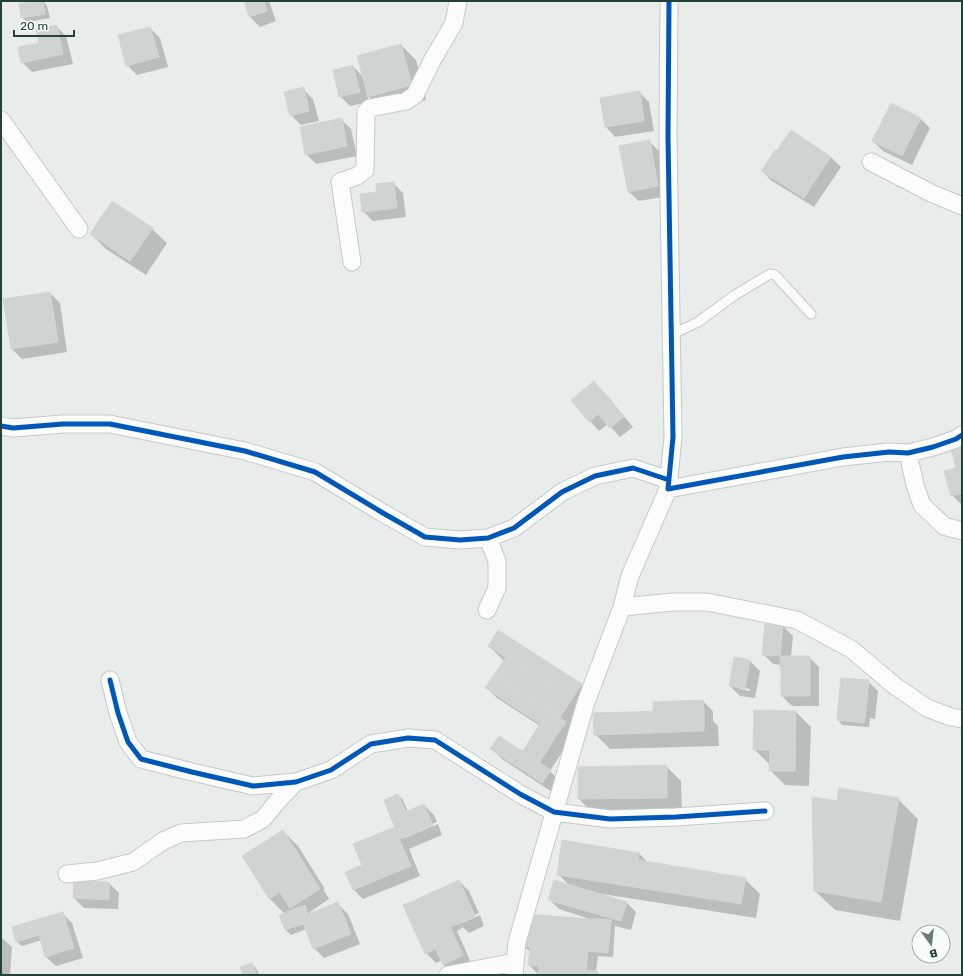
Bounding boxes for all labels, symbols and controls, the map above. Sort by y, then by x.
scale bar [14,12,74,38]
text: 20 m [20,19,48,33]
north arrow [911,924,951,964]
text: B [928,946,939,961]

